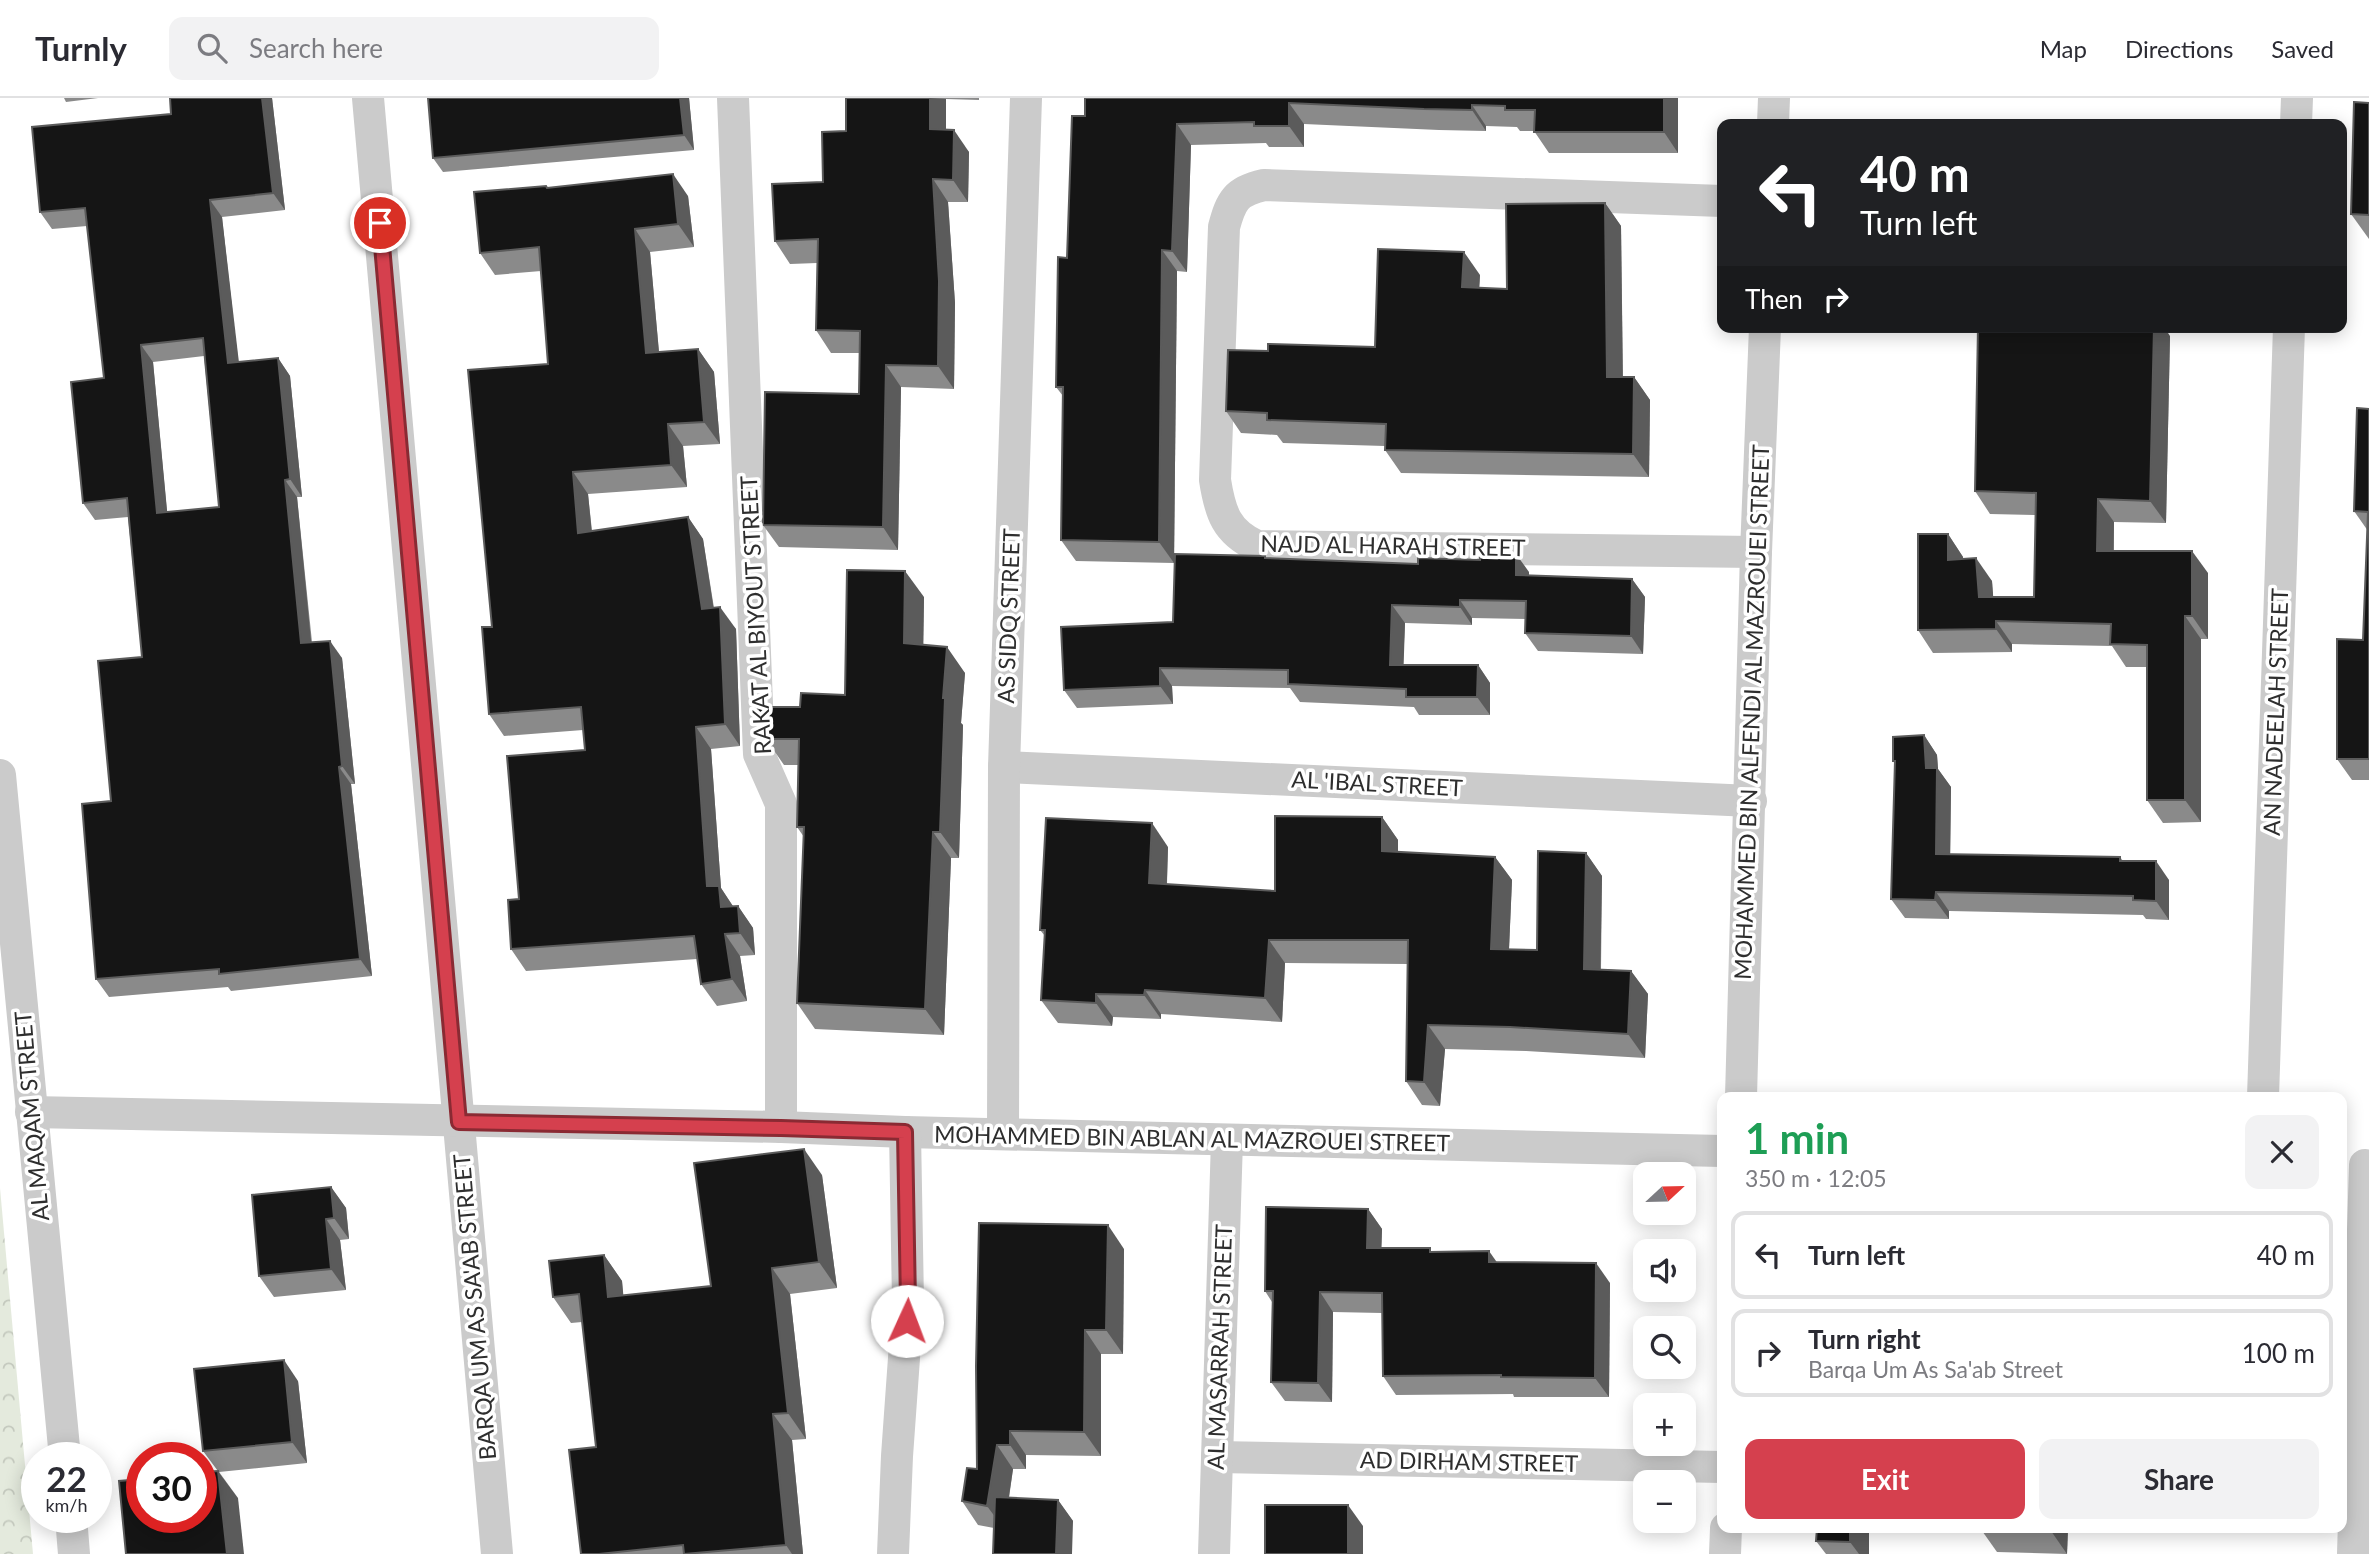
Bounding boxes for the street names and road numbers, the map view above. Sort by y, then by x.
street label: MOHAMMED BIN ALFENDI AL MAZROUEI STREET [1728,443,1774,980]
street label: RAKAT AL BIYOUT STREET [734,474,776,755]
street label: AS SIDQ STREET [991,527,1025,704]
street label: NAJD AL HARAH STREET [1260,529,1526,561]
street label: AN NADEELAH STREET [2257,587,2293,836]
street label: AL 'IBAL STREET [1291,765,1464,801]
street label: AL MAQAM STREET [8,1010,54,1222]
street label: MOHAMMED BIN ABLAN AL MAZROUEI STREET [934,1120,1451,1157]
street label: BARQA UM AS SA'AB STREET [447,1152,501,1461]
street label: AL MASARRAH STREET [1201,1223,1237,1470]
street label: AD DIRHAM STREET [1360,1445,1579,1477]

